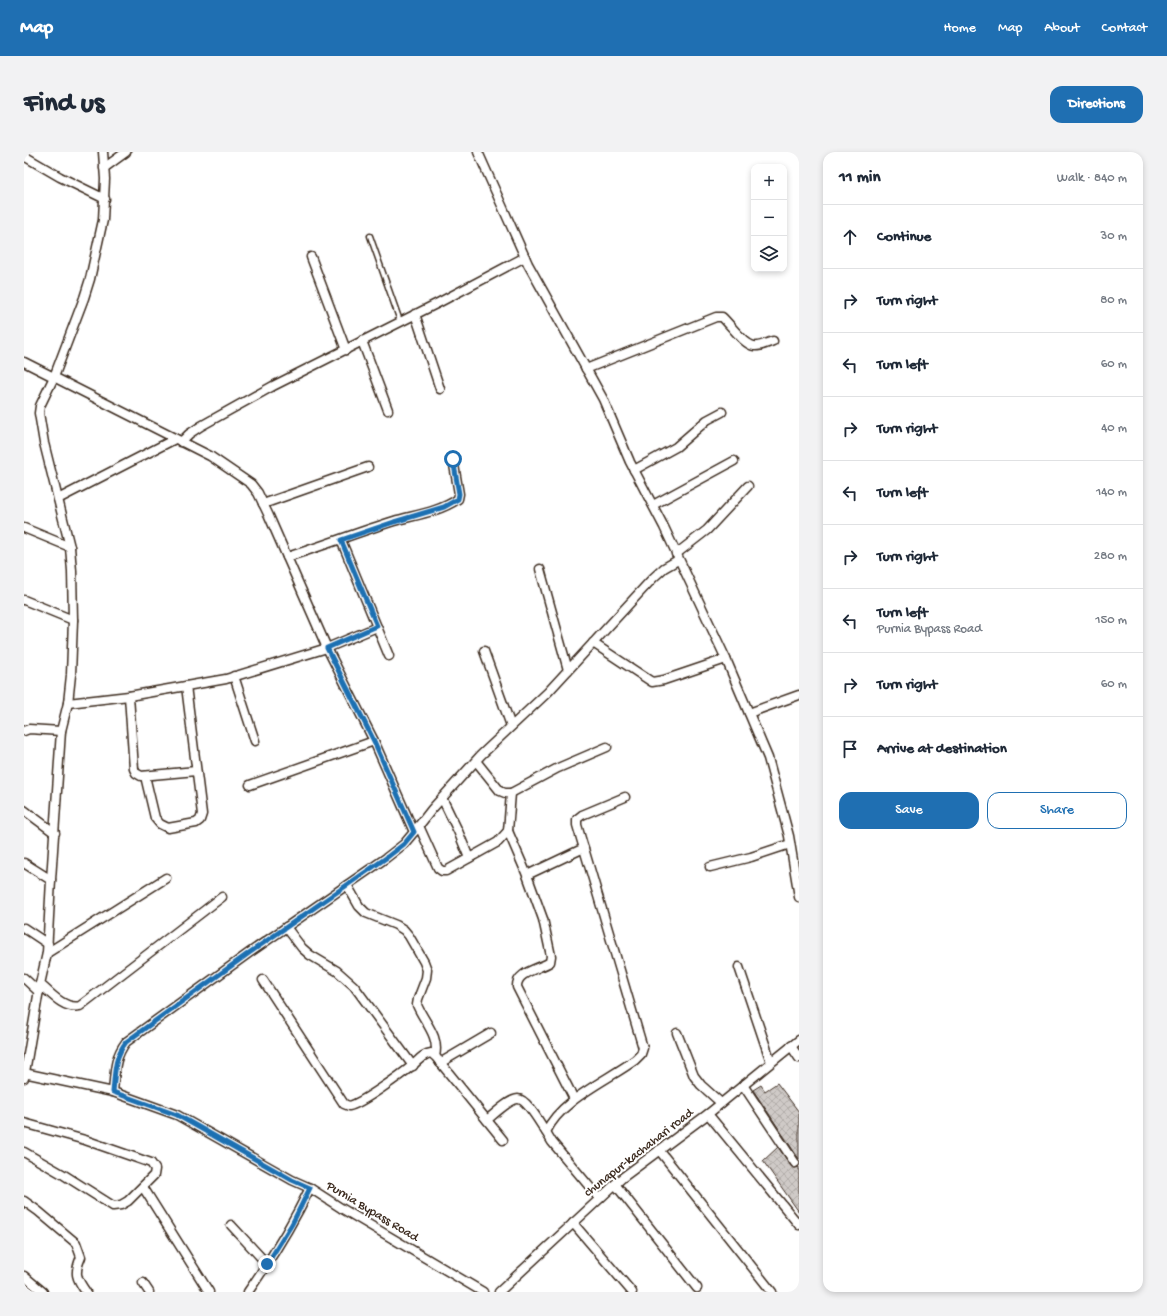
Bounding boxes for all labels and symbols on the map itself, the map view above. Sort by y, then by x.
route start [444,450,462,468]
street label: chunapur-kachahari road [581,1105,698,1200]
street label: Purnia Bypass Road [322,1178,422,1246]
route end [258,1255,276,1273]

